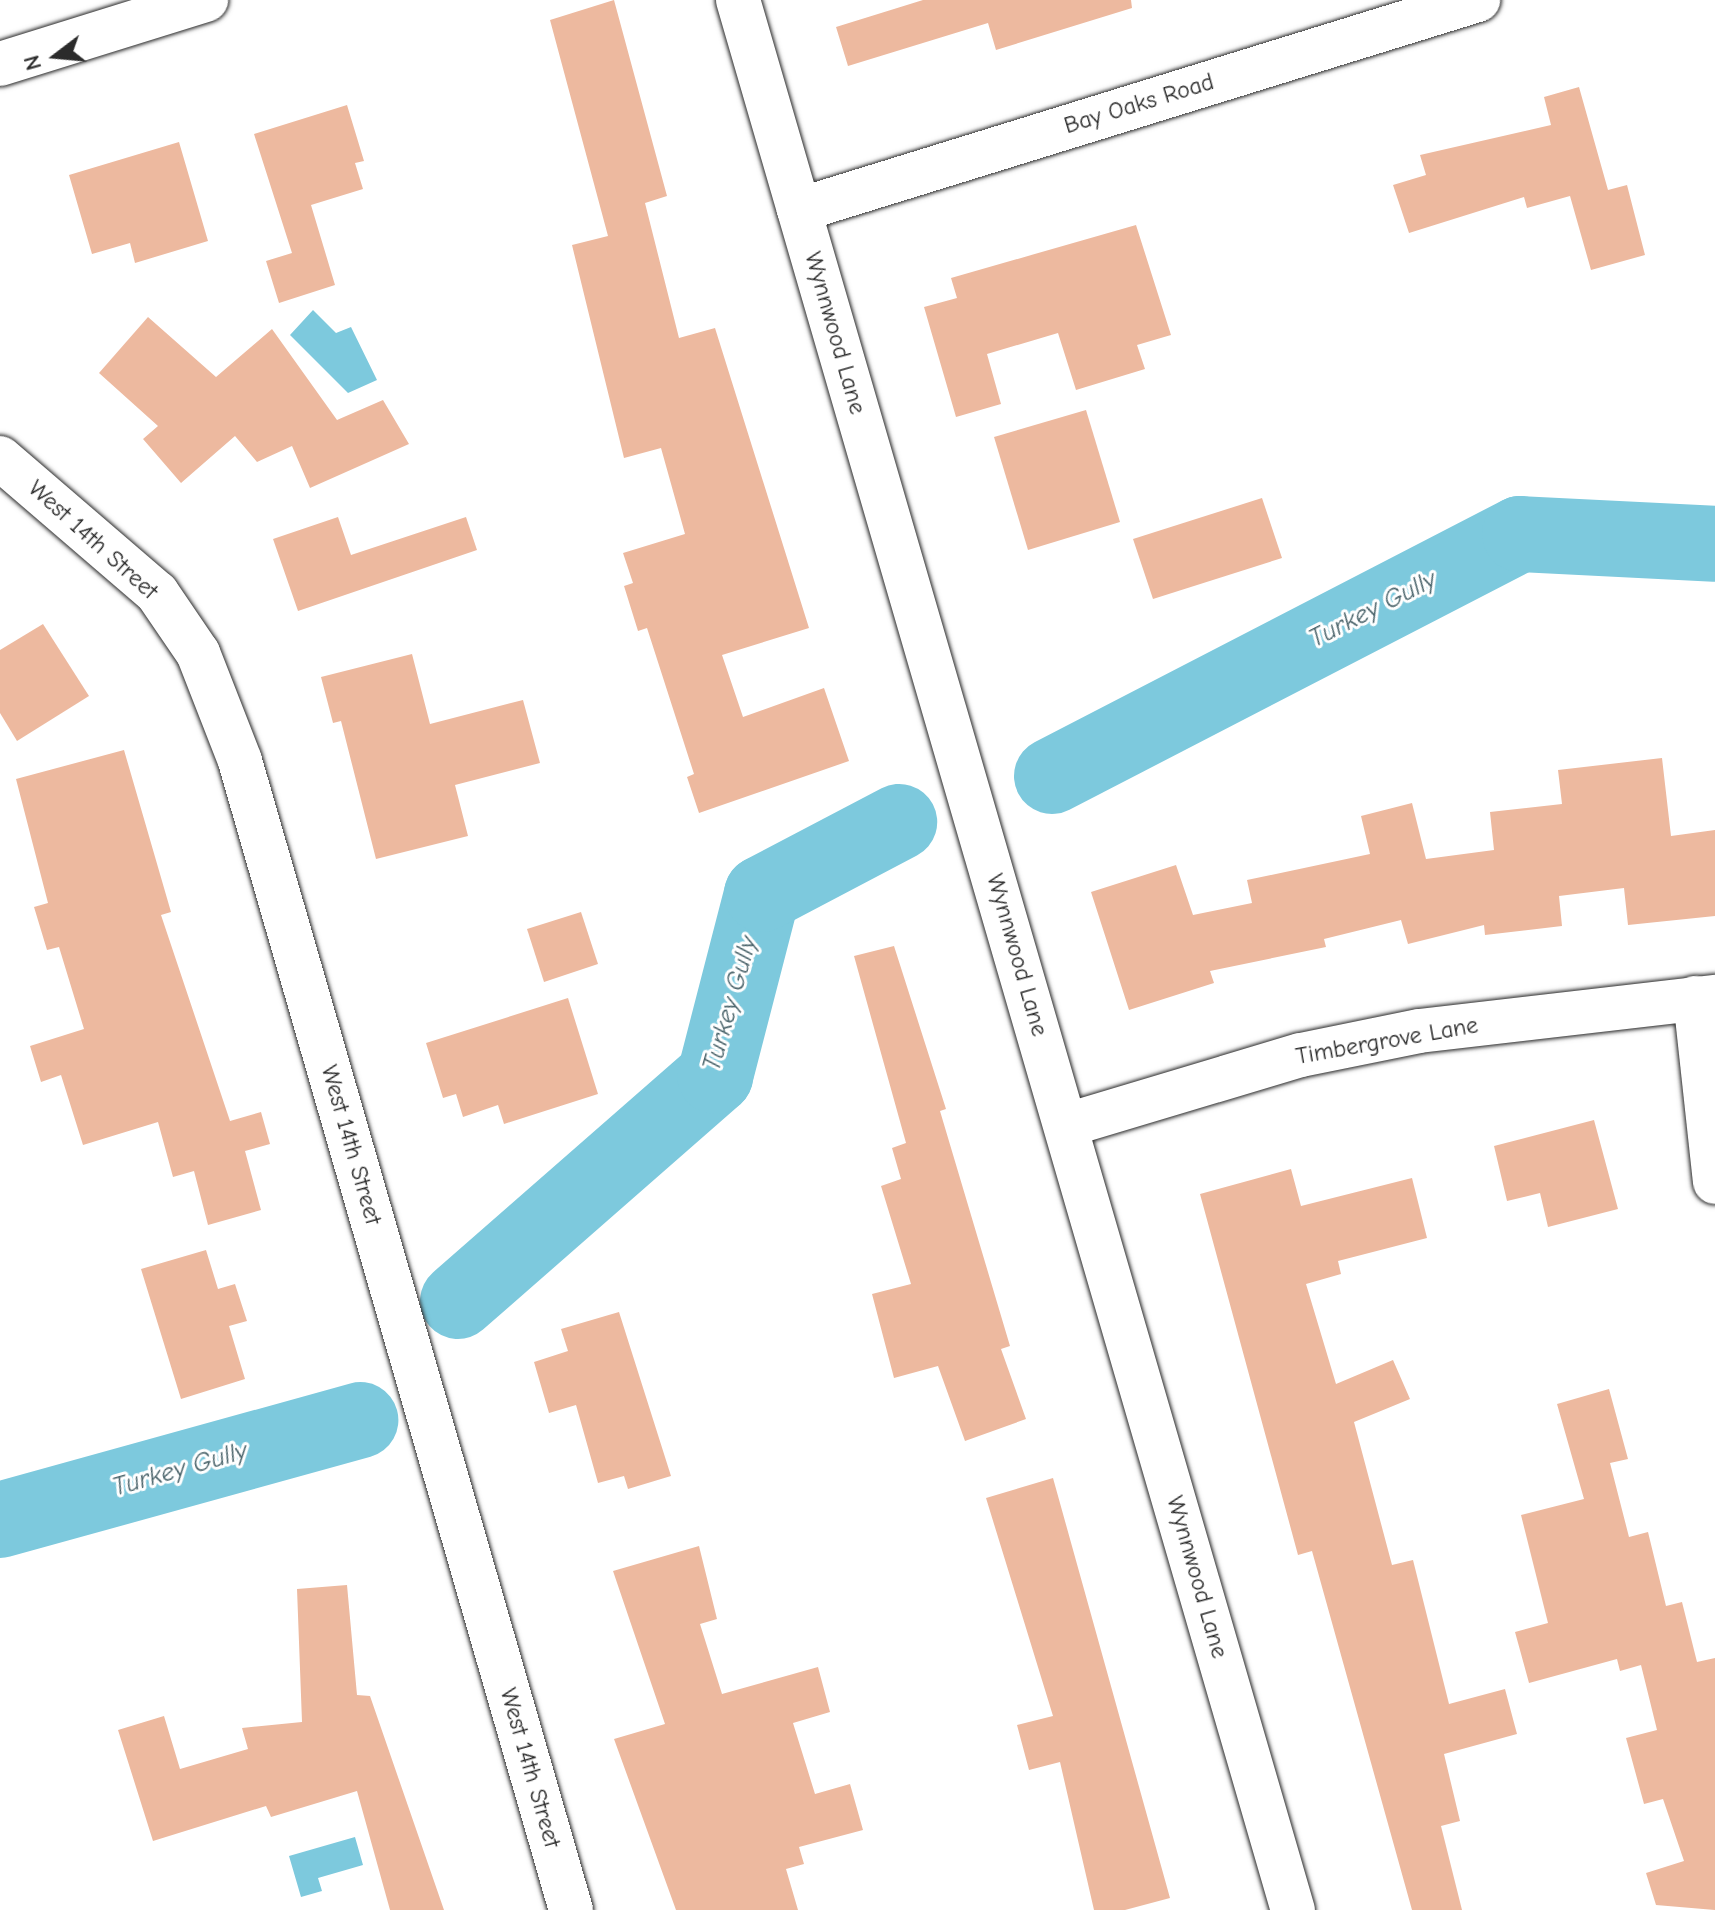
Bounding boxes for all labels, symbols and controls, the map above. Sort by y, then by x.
north arrow [16,16,96,96]
text: N [18,52,47,73]
street label: Bay Oaks Road [1061,68,1217,140]
street label: Wynnwood Lane [798,249,872,417]
street label: West 14th Street [22,474,164,606]
water label: Turkey Gully [1304,565,1442,655]
street label: Wynnwood Lane [980,871,1054,1039]
water label: Turkey Gully [697,933,765,1075]
street label: Timbergrove Lane [1294,1011,1480,1071]
street label: West 14th Street [314,1062,388,1228]
water label: Turkey Gully [109,1436,251,1504]
street label: Wynnwood Lane [1160,1493,1234,1661]
street label: West 14th Street [493,1685,567,1851]

